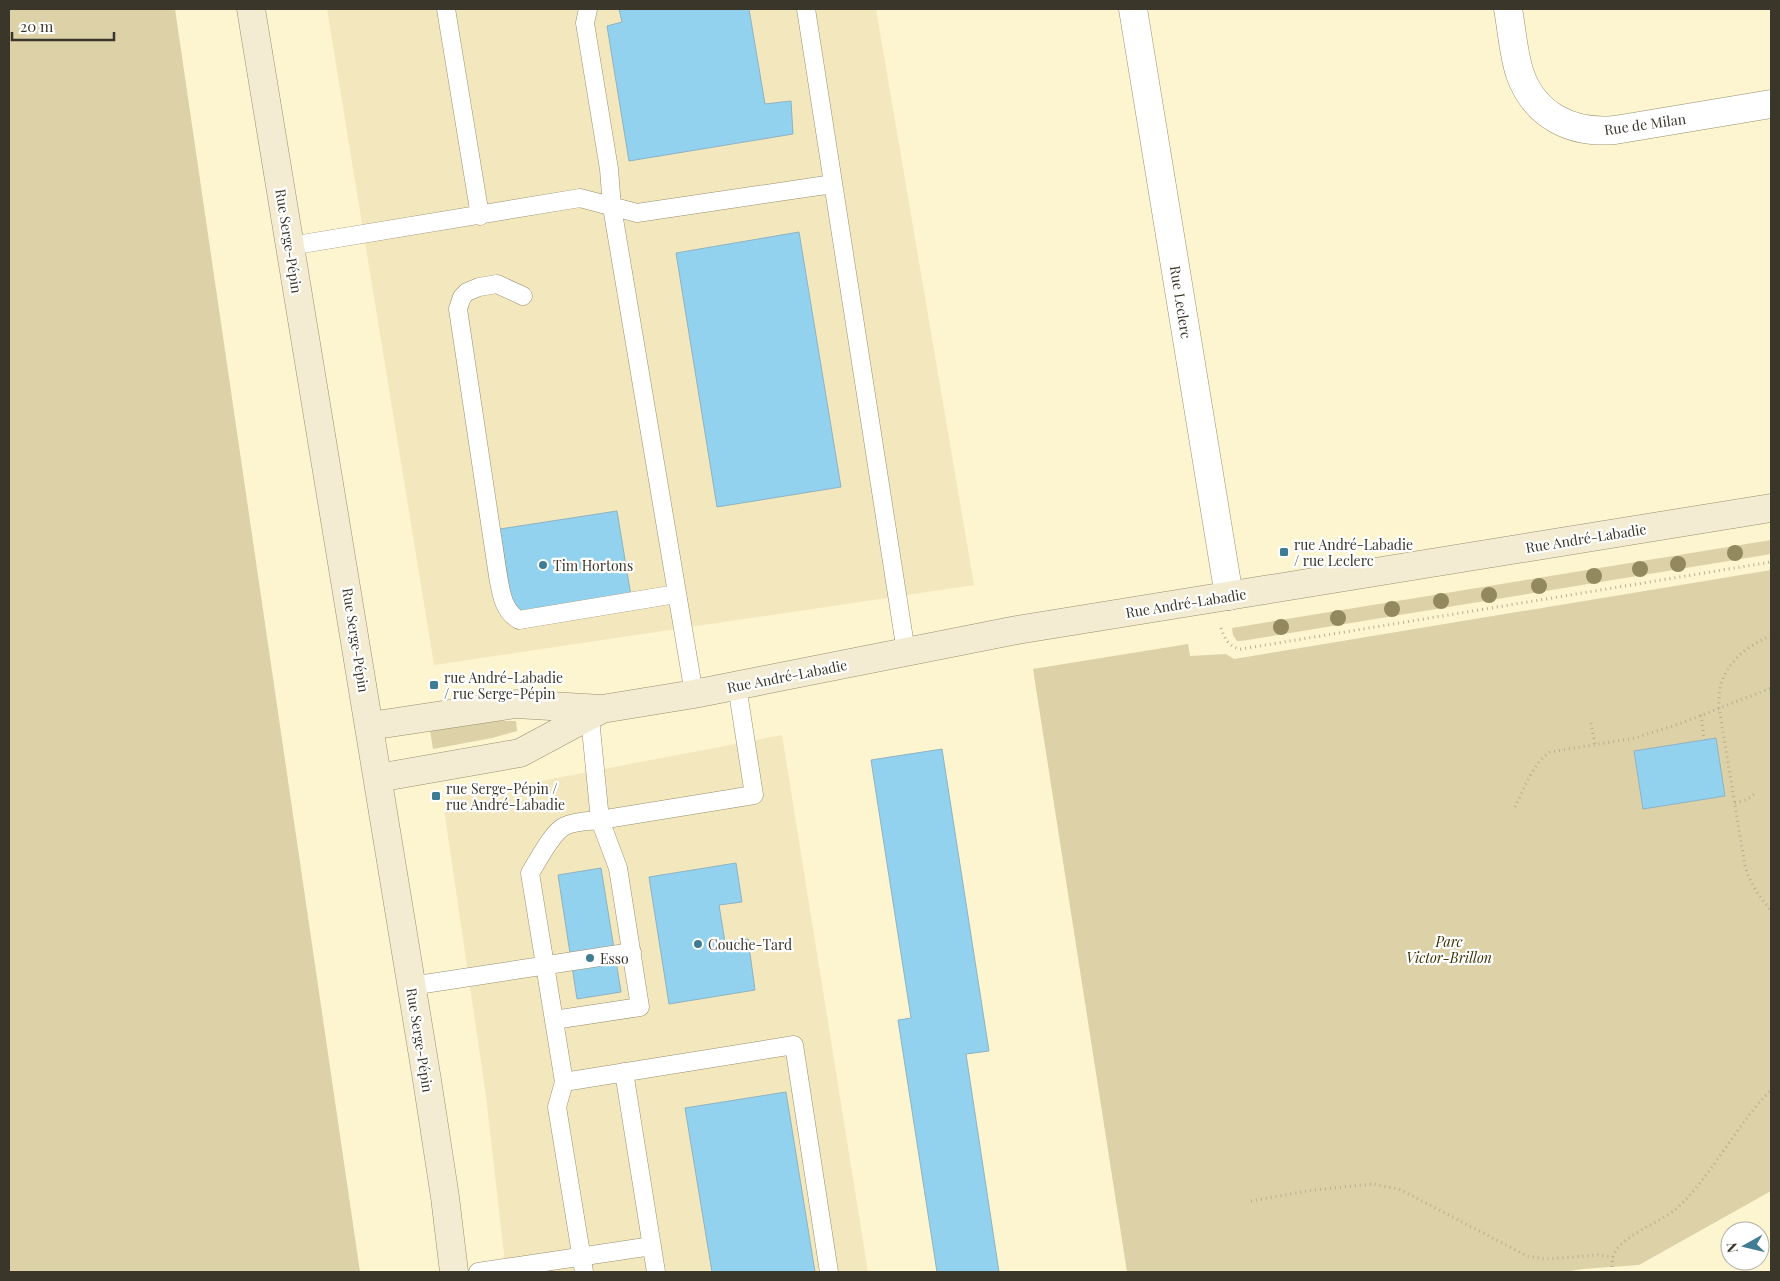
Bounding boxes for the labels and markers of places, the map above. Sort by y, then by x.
place label: rue André-Labadie / rue Leclerc [1294,535,1413,570]
marker: rue André-Labadie / rue Leclerc [1278,546,1290,558]
place label: Tim Hortons [553,556,633,575]
marker: Tim Hortons [537,559,549,571]
place label: rue André-Labadie / rue Serge-Pépin [444,668,563,703]
marker: rue André-Labadie / rue Serge-Pépin [428,679,440,691]
place label: rue Serge-Pépin / rue André-Labadie [446,779,565,814]
marker: rue Serge-Pépin / rue André-Labadie [430,790,442,802]
place label: Couche-Tard [708,935,792,954]
marker: Couche-Tard [692,938,704,950]
place label: Esso [600,949,629,968]
marker: Esso [584,952,596,964]

